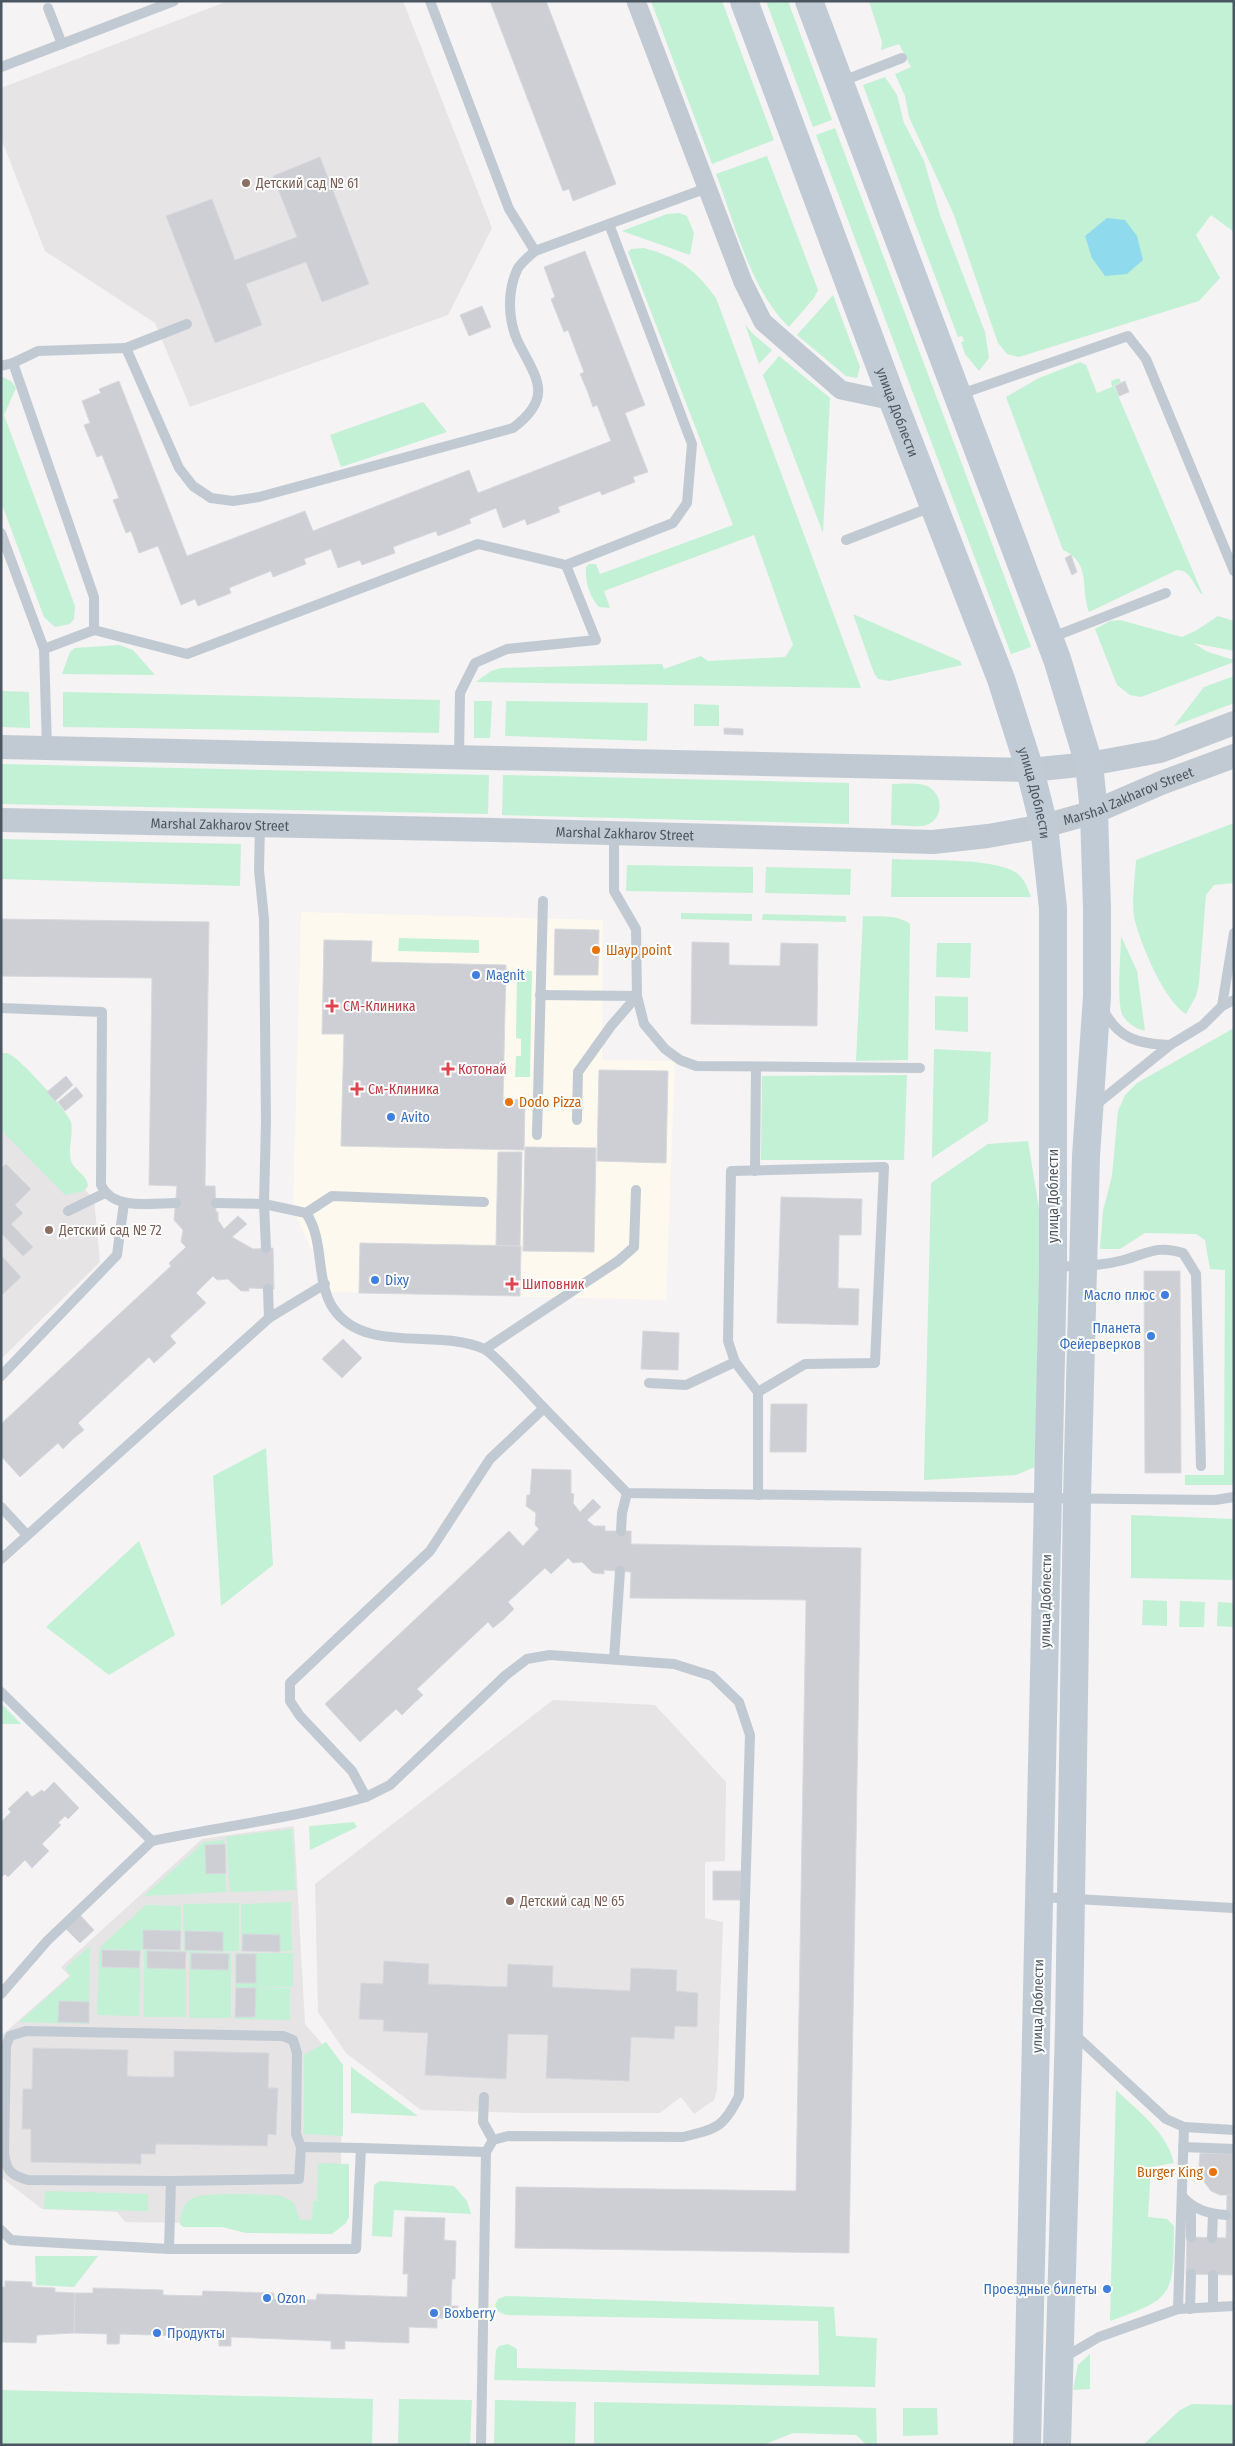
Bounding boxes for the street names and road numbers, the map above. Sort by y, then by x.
street label: улица Доблести [873,365,922,459]
street label: улица Доблести [1015,745,1054,840]
street label: Marshal Zakharov Street [1061,763,1196,829]
street label: Marshal Zakharov Street [151,815,290,834]
street label: Marshal Zakharov Street [555,823,695,844]
street label: улица Доблести [1045,1149,1062,1243]
street label: улица Доблести [1037,1554,1055,1648]
street label: улица Доблести [1029,1959,1047,2053]

